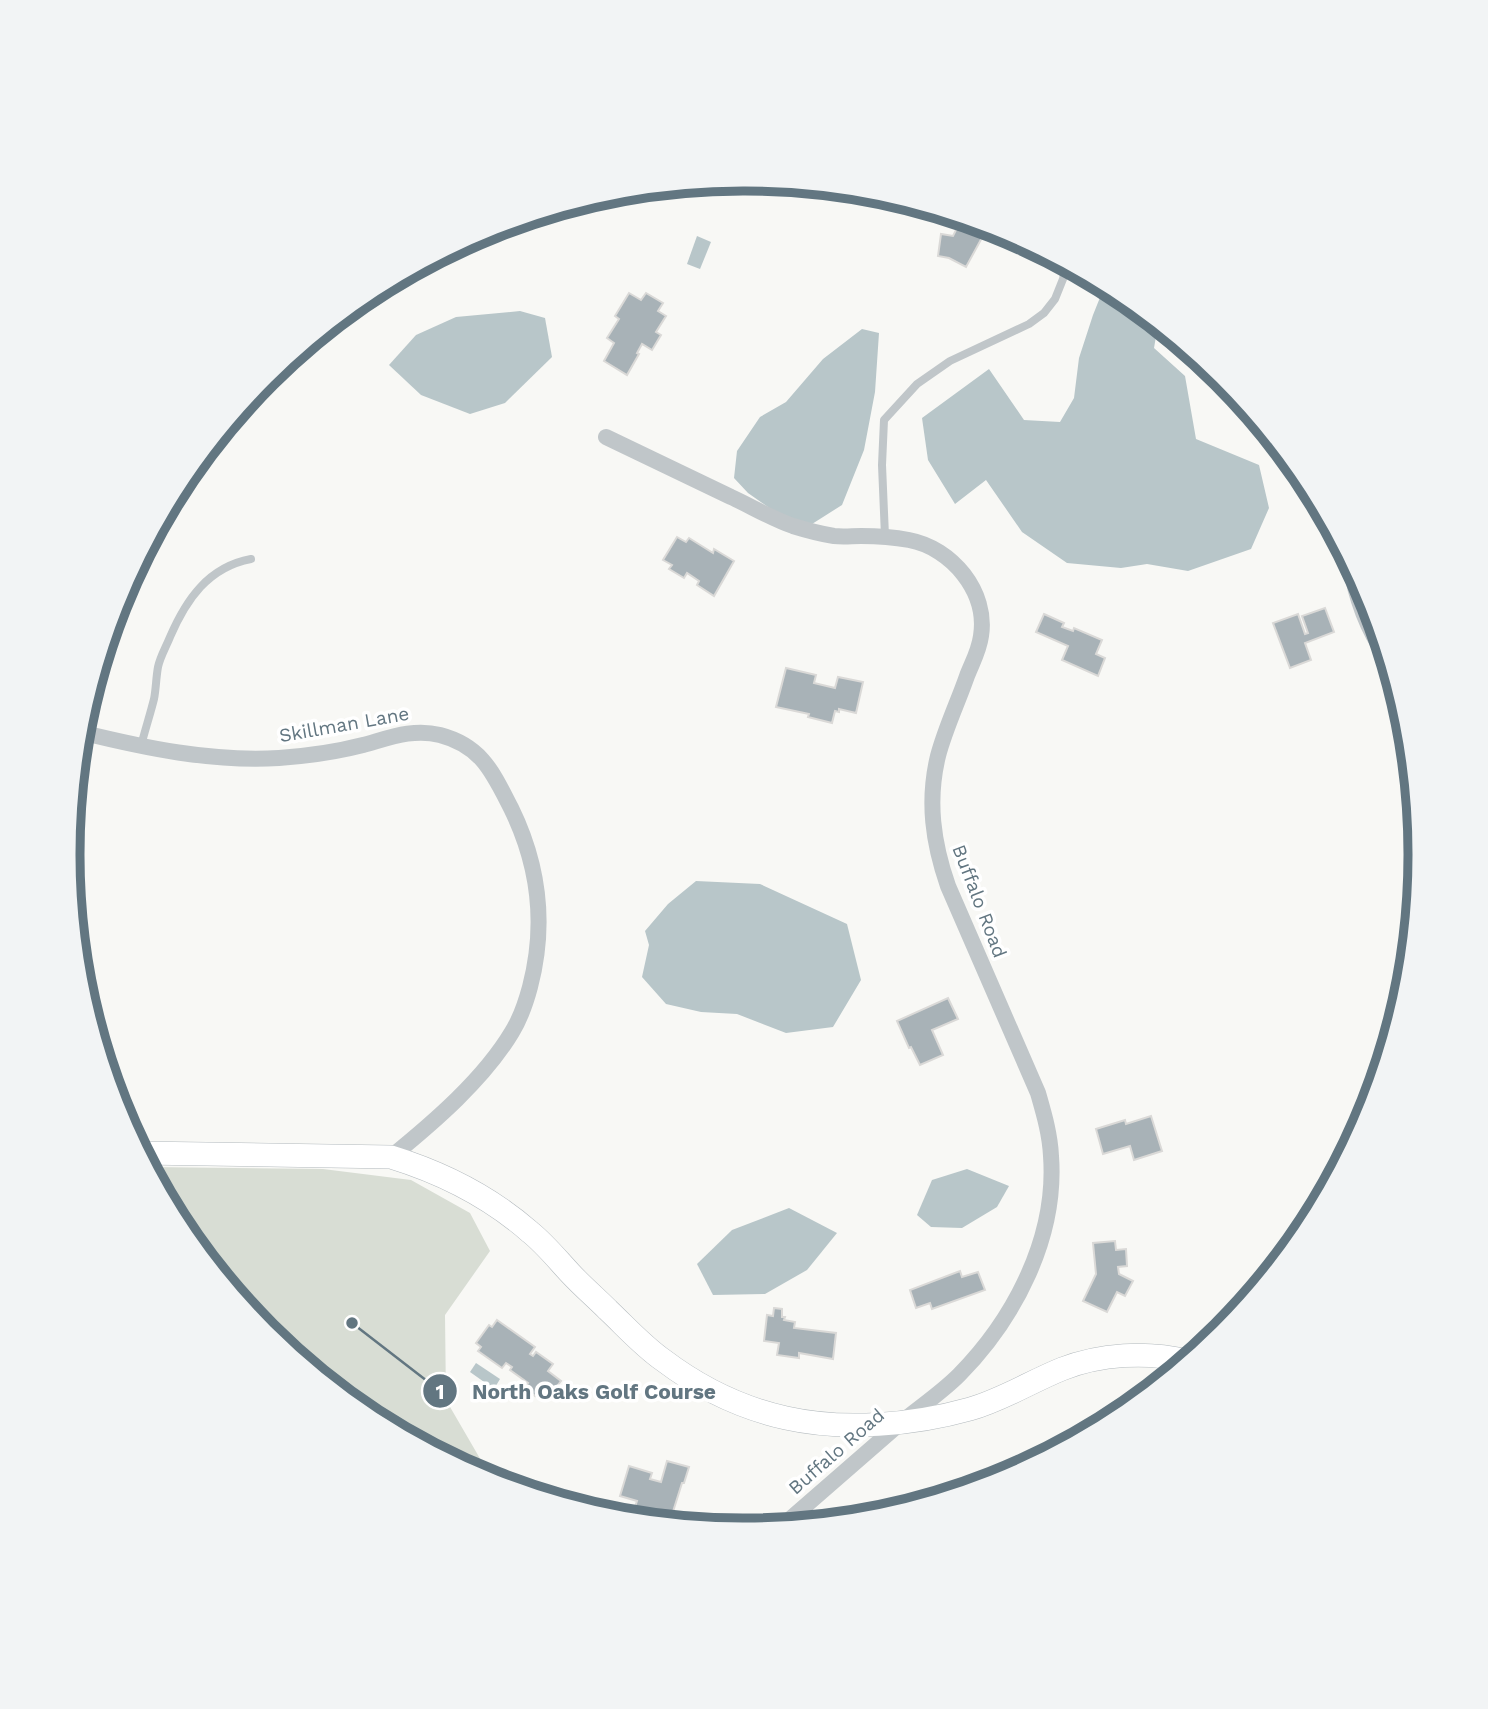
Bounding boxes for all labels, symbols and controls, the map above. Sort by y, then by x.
street label: Skillman Lane [277,702,411,747]
street label: Buffalo Road [947,841,1012,961]
callout: North Oaks Golf Course [423,1370,730,1412]
text: 1 [435,1379,445,1404]
text: North Oaks Golf Course [472,1379,716,1404]
street label: Buffalo Road [784,1404,889,1499]

